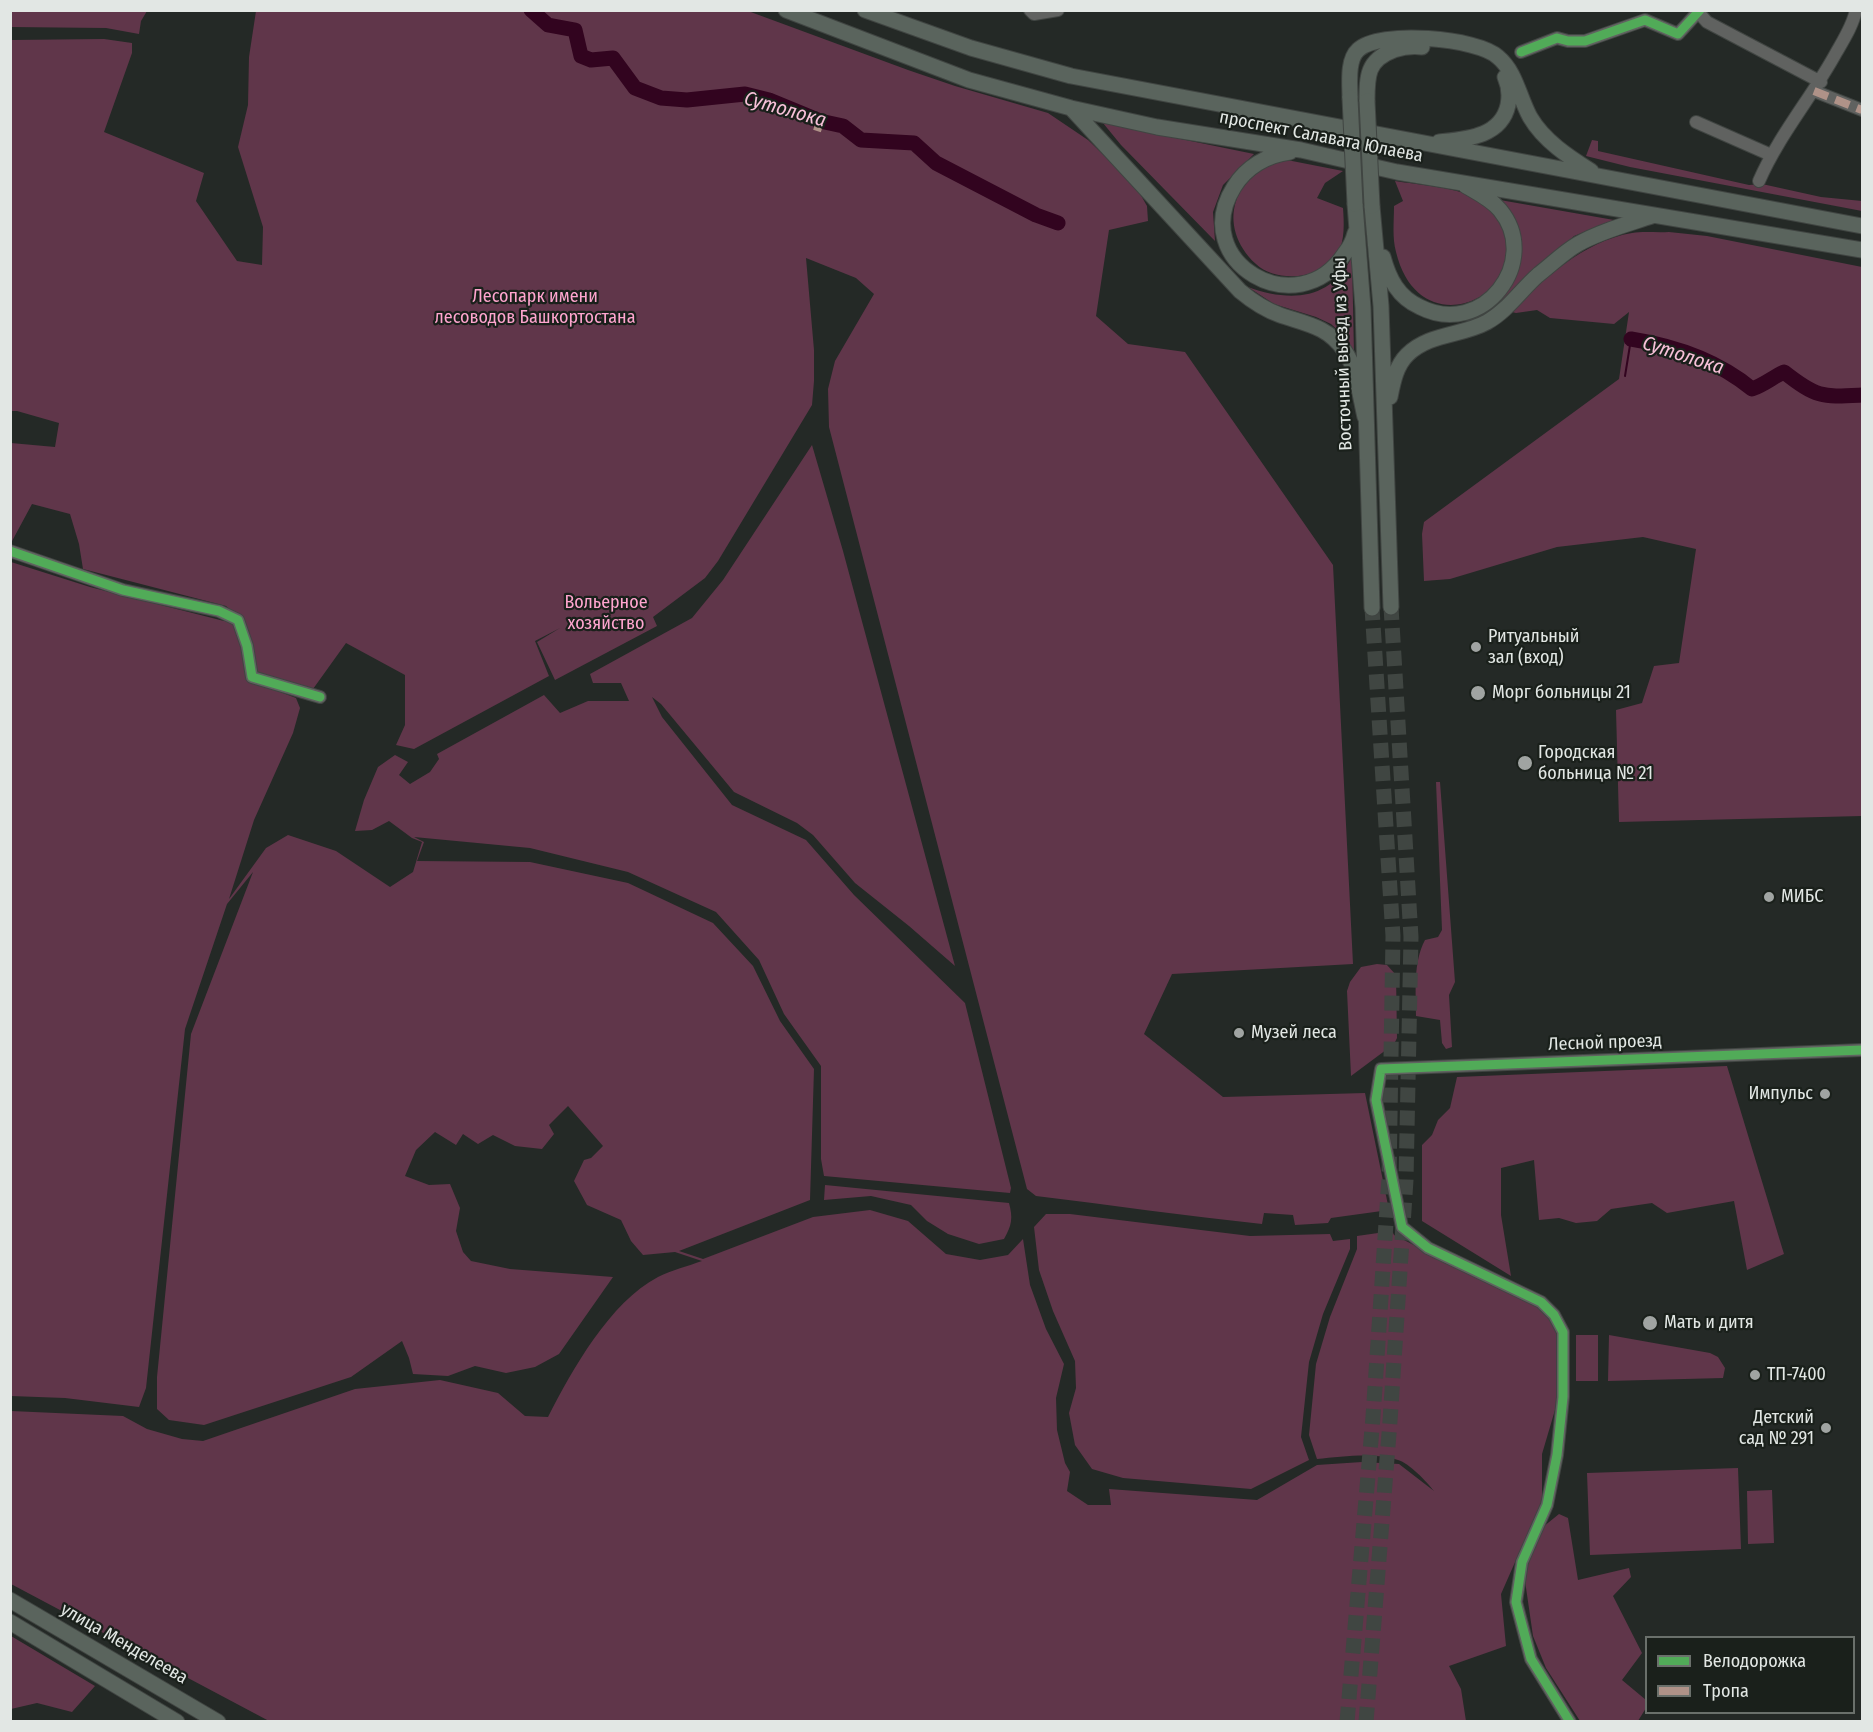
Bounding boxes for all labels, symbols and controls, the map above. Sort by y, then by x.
water label: Сутолока [741,87,829,133]
street label: проспект Салавата Юлаева [1217,107,1425,167]
street label: Восточный выезд из Уфы [1329,257,1357,451]
park label: Лесопарк имени лесоводов Башкортостана [434,286,636,328]
water label: Сутолока [1639,332,1727,380]
park label: Вольерное хозяйство [564,592,648,634]
place label: Ритуальный зал (вход) [1488,626,1579,668]
marker: Ритуальный зал (вход) [1469,640,1483,654]
place label: Морг больницы 21 [1492,682,1631,704]
marker: Морг больницы 21 [1469,684,1487,702]
place label: Городская больница № 21 [1538,742,1653,784]
marker: Городская больница № 21 [1516,754,1534,772]
place label: МИБС [1781,886,1823,908]
marker: МИБС [1762,890,1776,904]
place label: Музей леса [1251,1022,1337,1044]
marker: Музей леса [1232,1026,1246,1040]
street label: Лесной проезд [1548,1030,1662,1056]
place label: Импульс [1748,1083,1813,1105]
marker: Импульс [1818,1087,1832,1101]
place label: Мать и дитя [1664,1312,1754,1334]
marker: Мать и дитя [1641,1314,1659,1332]
place label: ТП-7400 [1767,1364,1826,1386]
marker: ТП-7400 [1748,1368,1762,1382]
place label: Детский сад № 291 [1739,1407,1814,1450]
marker: Детский сад № 291 [1819,1421,1833,1435]
street label: улица Менделеева [57,1599,191,1689]
legend [1645,1636,1855,1714]
text: Велодорожка [1703,1650,1806,1672]
text: Тропа [1703,1680,1749,1702]

